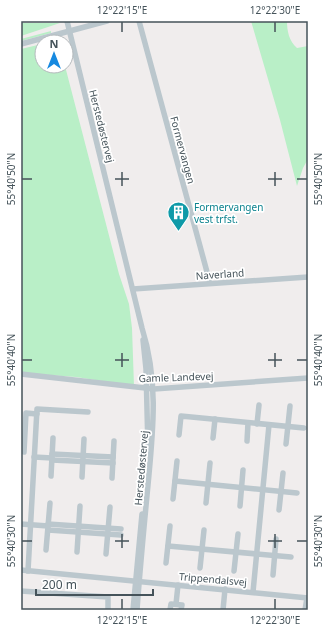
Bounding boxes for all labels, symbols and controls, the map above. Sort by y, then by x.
text: 12°22'15"E [97,3,147,17]
text: 12°22'30"E [250,3,300,17]
north arrow [34,34,74,74]
text: N [50,36,58,51]
street label: Herstedøstervej [86,88,118,164]
street label: Formervangen [167,115,199,185]
text: 55°40'50"N [4,153,18,205]
text: 55°40'50"N [311,153,325,205]
building icon: Formervangen vest trfst. [165,200,191,233]
place label: Formervangen vest trfst. [194,200,263,226]
street label: Naverland [195,265,245,283]
text: 55°40'40"N [4,334,18,386]
text: 55°40'40"N [311,334,325,386]
street label: Gamle Landevej [138,369,214,385]
street label: Herstedøstervej [131,430,151,506]
text: 55°40'30"N [4,515,18,567]
text: 55°40'30"N [311,515,325,567]
street label: Trippendalsvej [178,569,248,589]
scale bar [36,571,153,597]
text: 200 m [42,576,77,593]
text: 12°22'15"E [97,613,147,627]
text: 12°22'30"E [250,613,300,627]

